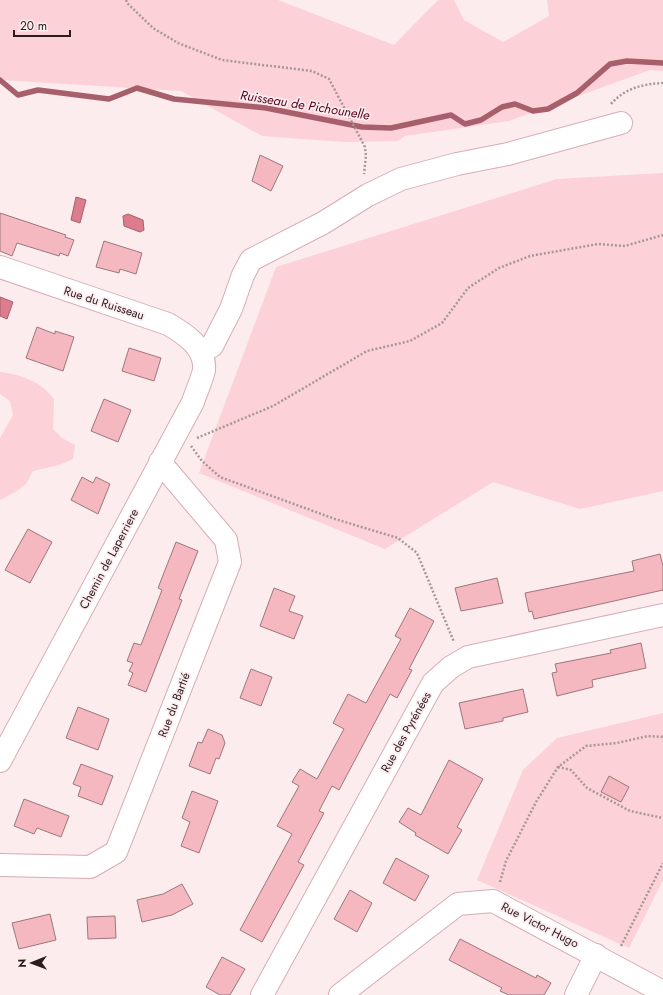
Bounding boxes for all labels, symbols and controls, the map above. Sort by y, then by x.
scale bar [14,12,70,38]
text: 20 m [20,17,47,35]
water label: Ruisseau de Pichounelle [239,85,372,125]
street label: Rue du Ruisseau [61,282,147,324]
street label: Chemin de Laperriere [75,506,143,612]
street label: Rue du Bartié [153,670,195,740]
street label: Rue des Pyrénées [376,688,436,776]
street label: Rue Victor Hugo [498,898,582,953]
north arrow [12,943,52,983]
text: N [14,959,30,968]

